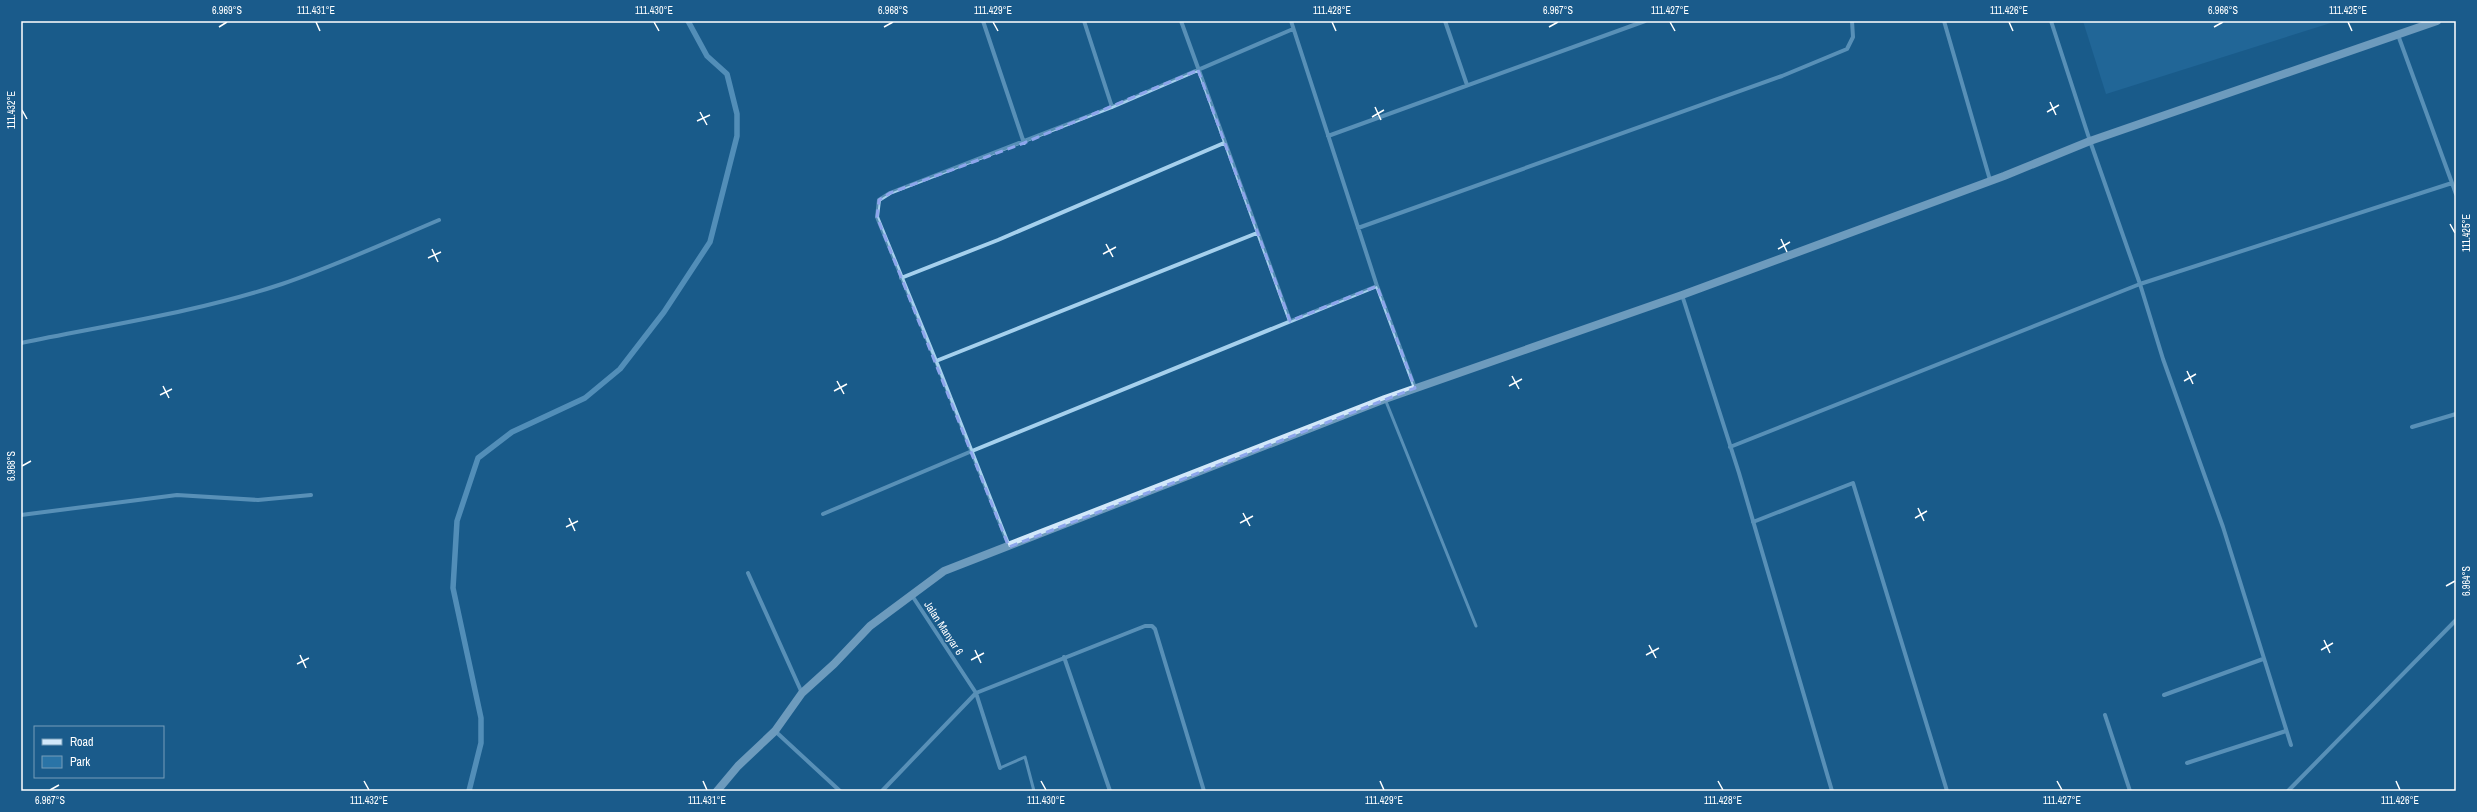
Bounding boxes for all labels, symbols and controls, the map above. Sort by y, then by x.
text: 6.969°S [212,4,243,17]
text: 111.431°E [297,4,335,17]
text: 111.430°E [635,4,673,17]
text: 6.968°S [878,4,909,17]
text: 111.429°E [974,4,1012,17]
text: 111.428°E [1313,4,1351,17]
text: 6.967°S [1543,4,1574,17]
text: 111.427°E [1651,4,1689,17]
text: 111.426°E [1990,4,2028,17]
text: 6.966°S [2208,4,2239,17]
text: 111.425°E [2329,4,2367,17]
text: 111.432°E [5,91,18,129]
text: 111.425°E [2460,214,2473,252]
text: 6.968°S [5,450,18,481]
text: 6.964°S [2460,565,2473,596]
street label: Jalan Manyar 6 [921,598,967,658]
legend [34,726,164,778]
text: Road [70,734,94,750]
text: Park [70,754,90,770]
text: 6.967°S [35,794,66,807]
text: 111.432°E [350,794,388,807]
text: 111.431°E [688,794,726,807]
text: 111.430°E [1027,794,1065,807]
text: 111.429°E [1365,794,1403,807]
text: 111.428°E [1704,794,1742,807]
text: 111.427°E [2043,794,2081,807]
text: 111.426°E [2381,794,2419,807]

